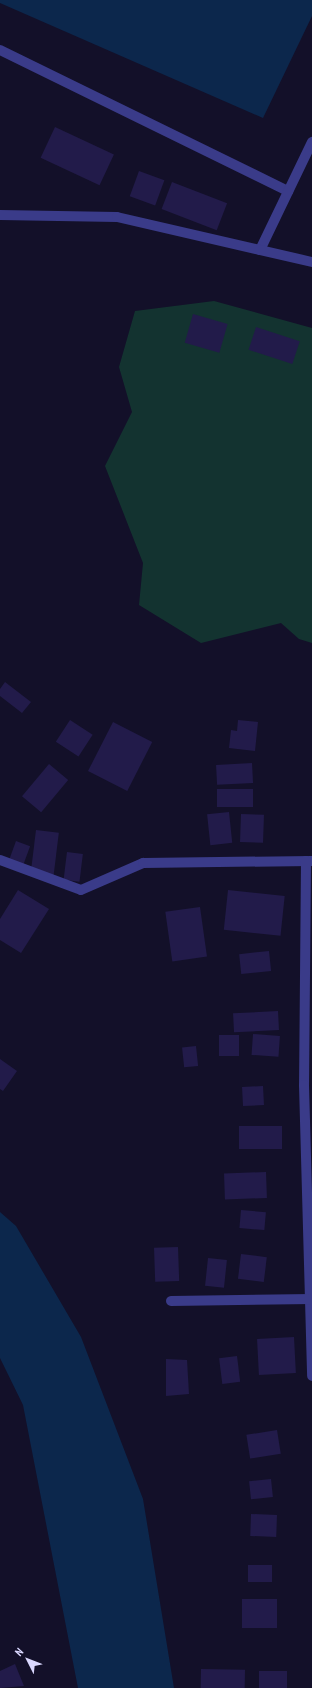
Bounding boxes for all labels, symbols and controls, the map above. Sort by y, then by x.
north arrow [8,1640,48,1680]
text: N [12,1645,26,1659]

